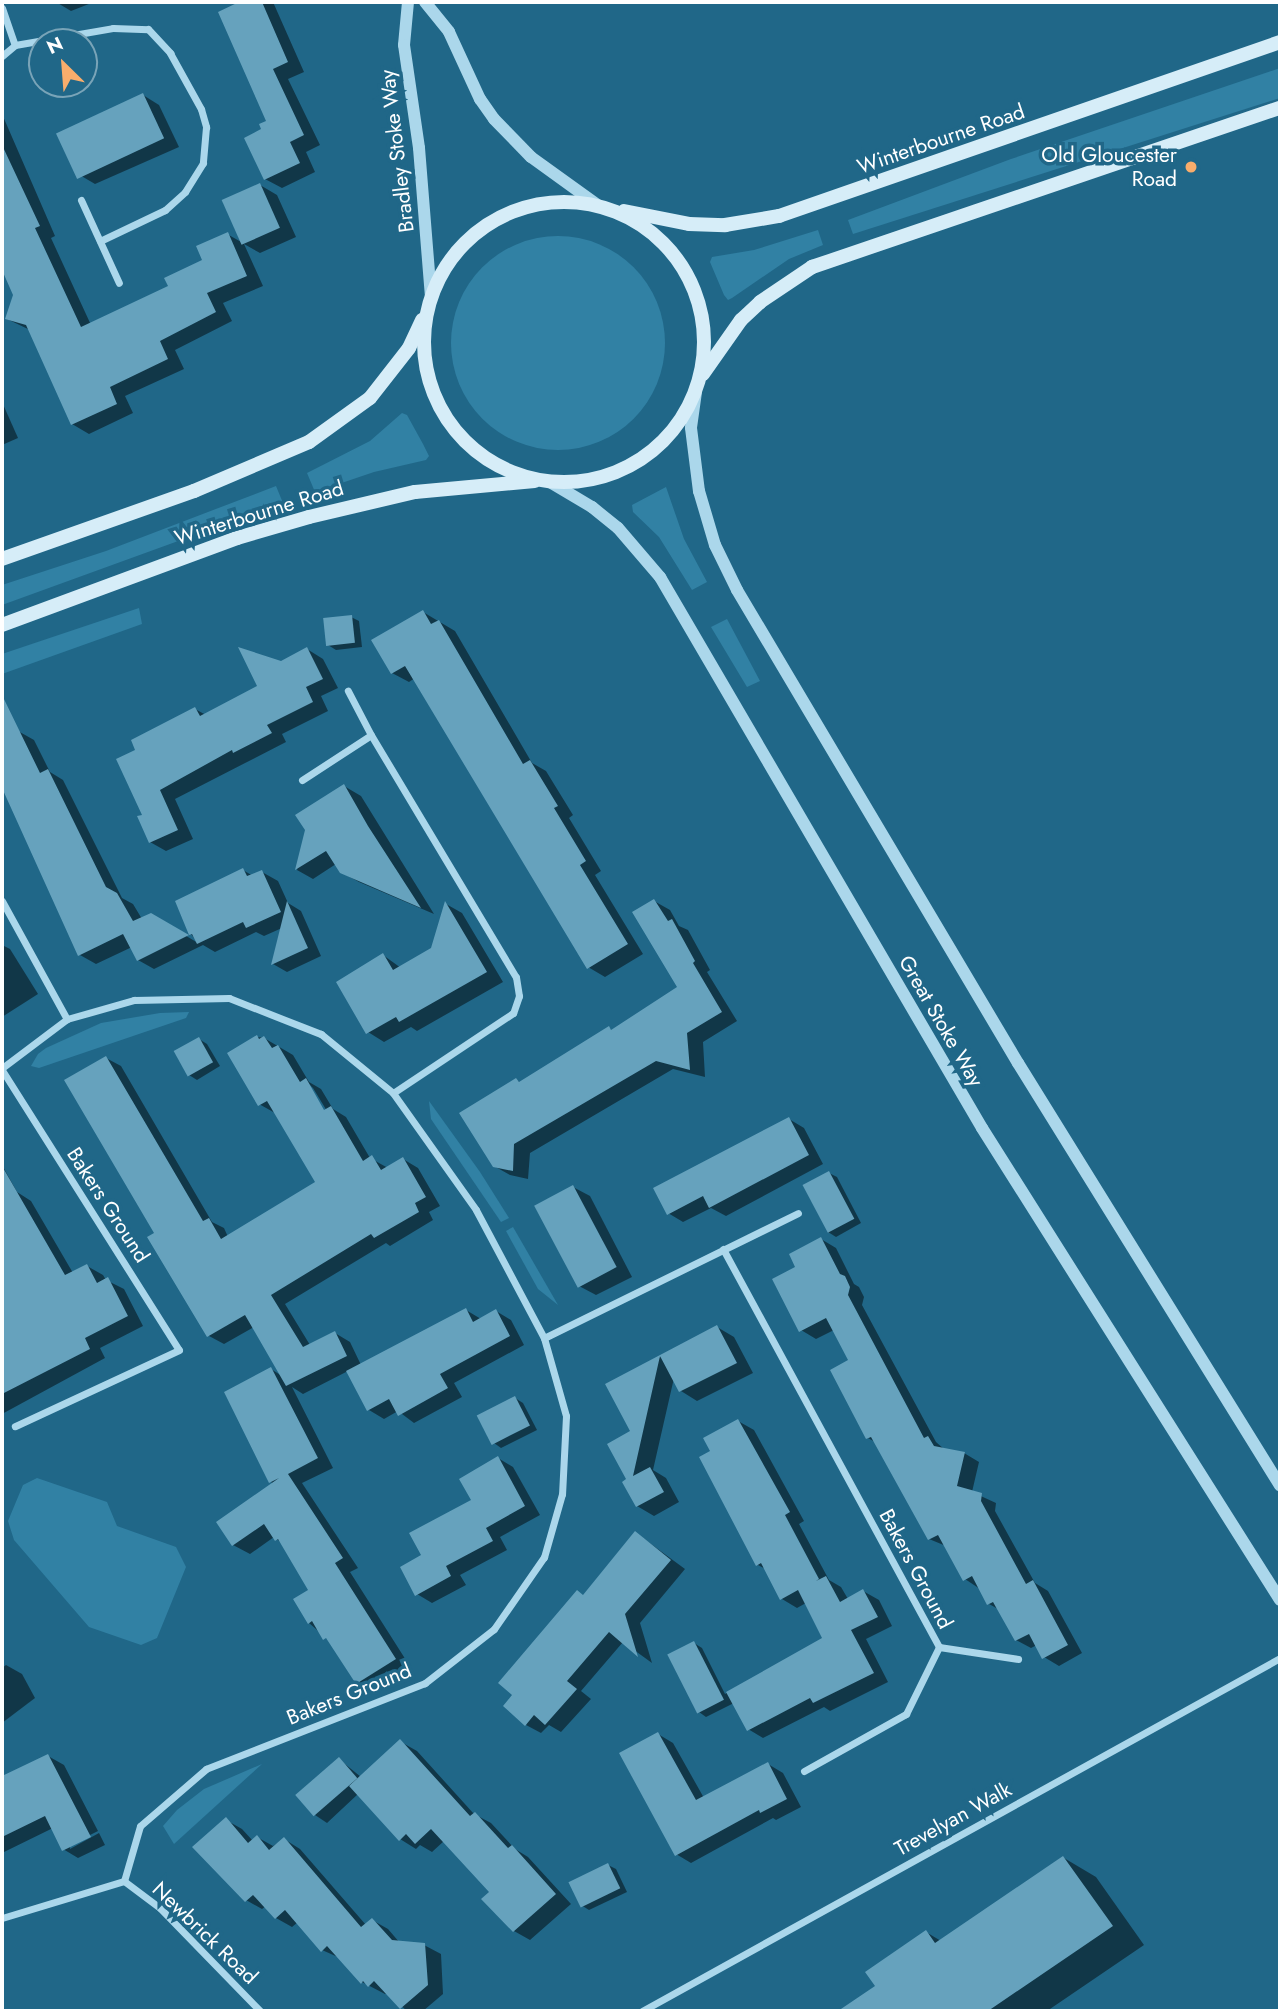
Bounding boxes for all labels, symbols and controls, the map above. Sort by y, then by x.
north arrow [28,28,98,98]
text: N [42,30,67,61]
street label: Bradley Stoke Way [375,68,419,234]
street label: Winterbourne Road [854,99,1028,179]
place label: Old Gloucester Road [1041,142,1177,192]
marker: Old Gloucester Road [1183,159,1199,175]
street label: Winterbourne Road [171,475,347,551]
street label: Great Stoke Way [893,951,989,1091]
street label: Bakers Ground [61,1143,155,1267]
street label: Bakers Ground [874,1505,958,1633]
street label: Bakers Ground [283,1658,415,1730]
street label: Trevelyan Walk [890,1777,1016,1861]
street label: Newbrick Road [147,1877,263,1989]

